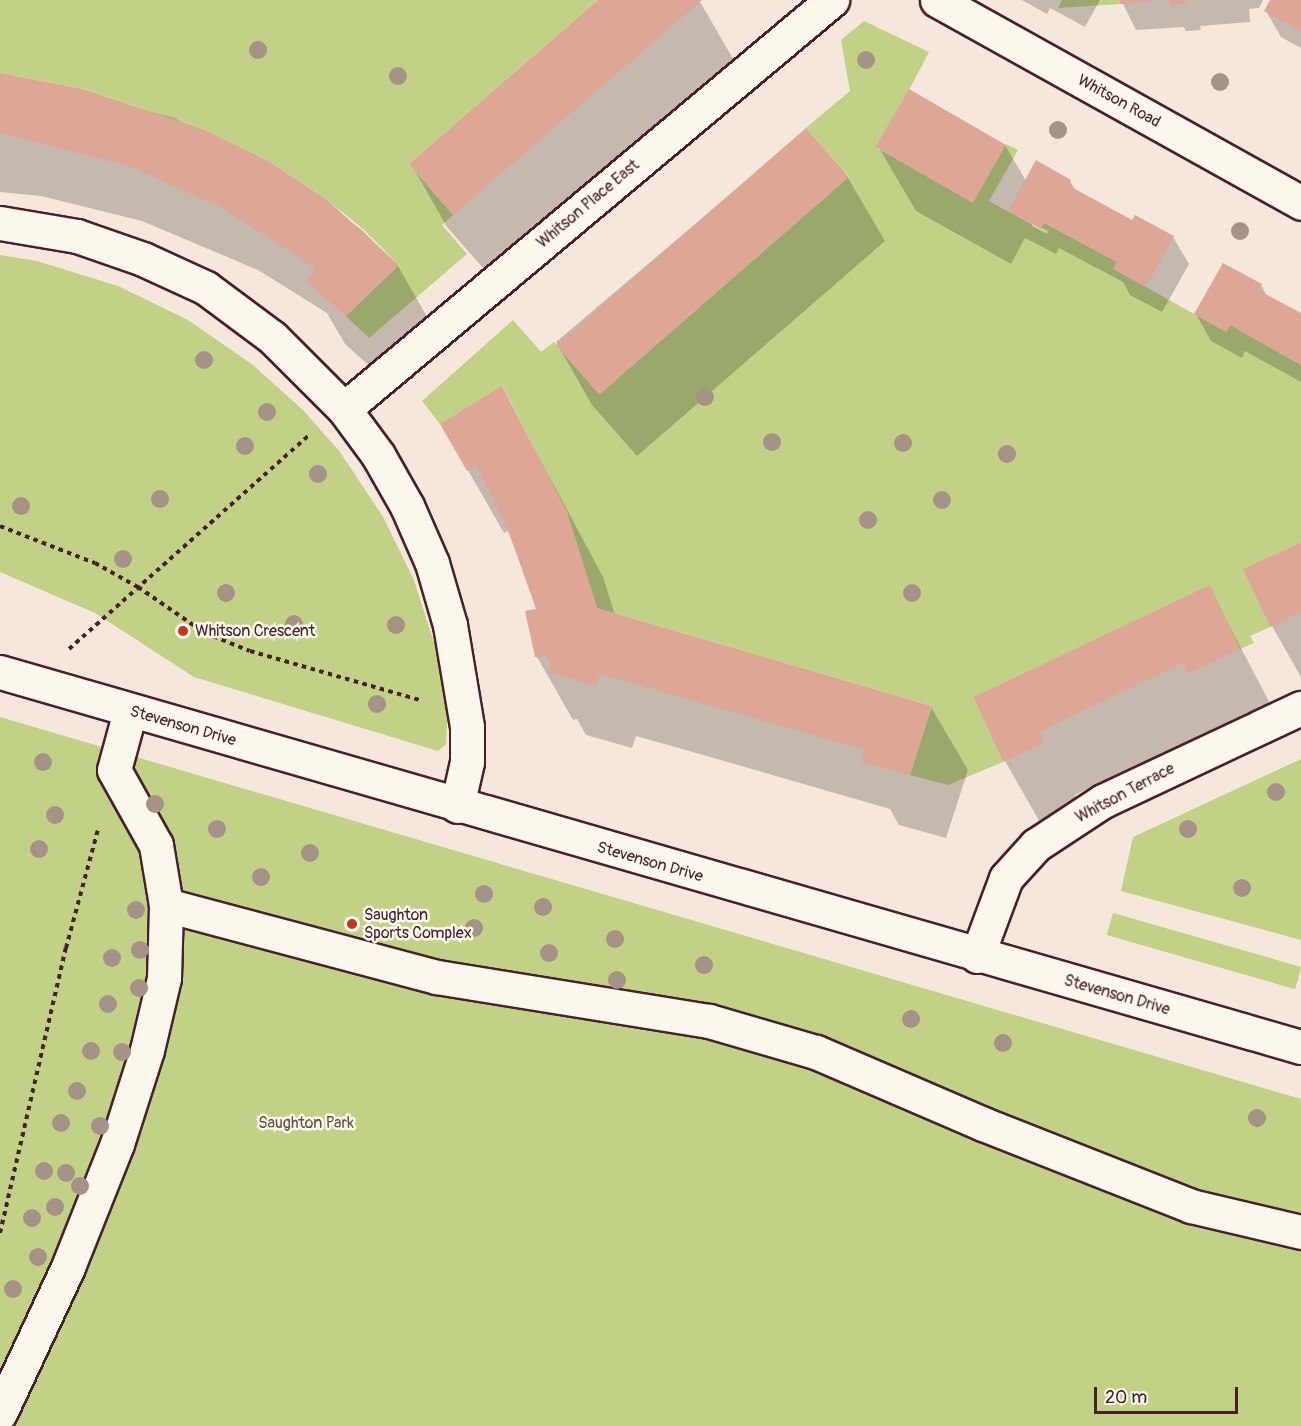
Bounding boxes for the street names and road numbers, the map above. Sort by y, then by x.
street label: Whitson Road [1074,70,1164,132]
street label: Whitson Place East [533,156,643,252]
street label: Stevenson Drive [128,702,238,750]
street label: Whitson Terrace [1072,759,1178,827]
street label: Stevenson Drive [595,838,705,886]
street label: Stevenson Drive [1062,971,1172,1019]

